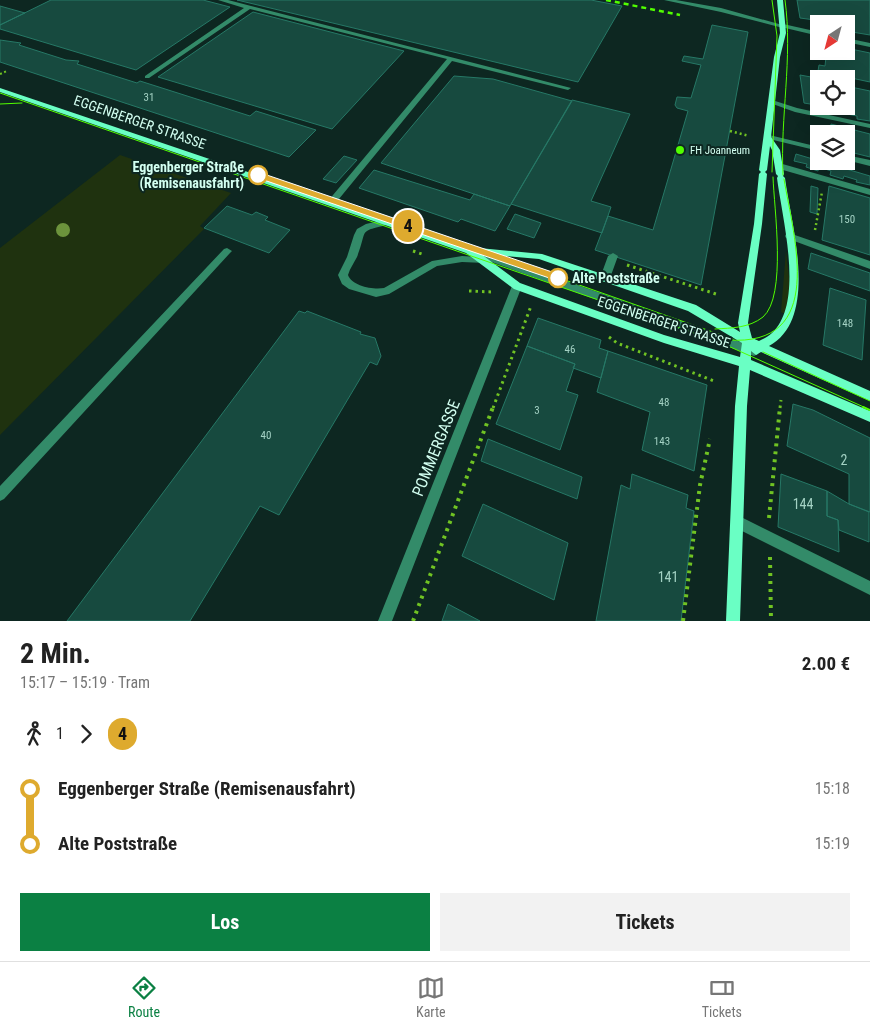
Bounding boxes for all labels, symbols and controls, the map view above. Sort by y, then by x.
north arrow [810,15,855,60]
map controls [810,15,855,170]
button: locate [810,70,855,115]
house number: 31 [144,91,154,104]
street label: EGGENBERGER STRASSE [72,92,208,152]
button: layers [810,125,855,170]
marker: FH Joanneum [674,144,686,156]
place label: FH Joanneum [690,144,750,157]
place label: Eggenberger Straße (Remisenausfahrt) [132,159,244,192]
marker: Eggenberger Straße (Remisenausfahrt) [248,165,268,185]
line badge: 4 [392,210,424,242]
house number: 150 [839,213,855,226]
text: 4 [403,215,413,236]
marker: Alte Poststraße [548,268,568,288]
place label: Alte Poststraße [572,270,660,286]
street label: EGGENBERGER STRASSE [596,293,732,351]
house number: 148 [837,317,853,330]
house number: 46 [565,343,575,356]
house number: 48 [659,396,669,409]
street label: POMMERGASSE [408,397,464,499]
house number: 3 [534,404,540,417]
house number: 40 [261,429,271,442]
house number: 143 [654,435,670,448]
house number: 2 [841,452,848,468]
house number: 144 [793,496,813,512]
house number: 141 [658,569,678,585]
text: 2 Min. [20,637,91,670]
text: 2.00 € [802,652,850,675]
text: 15:17 – 15:19 · Tram [20,673,150,692]
icon: walk [20,720,48,748]
icon: forward [72,720,100,748]
text: 4 [118,723,127,744]
text: 1 [56,724,64,743]
text: Eggenberger Straße (Remisenausfahrt) [58,777,356,800]
text: 15:18 [815,779,850,798]
text: Alte Poststraße [58,832,177,855]
text: 15:19 [815,834,850,853]
button: Los [20,893,430,951]
button: Tickets [440,893,850,951]
tab: Route [128,974,160,1020]
tab: Karte [416,974,446,1020]
tab: Tickets [702,974,742,1020]

